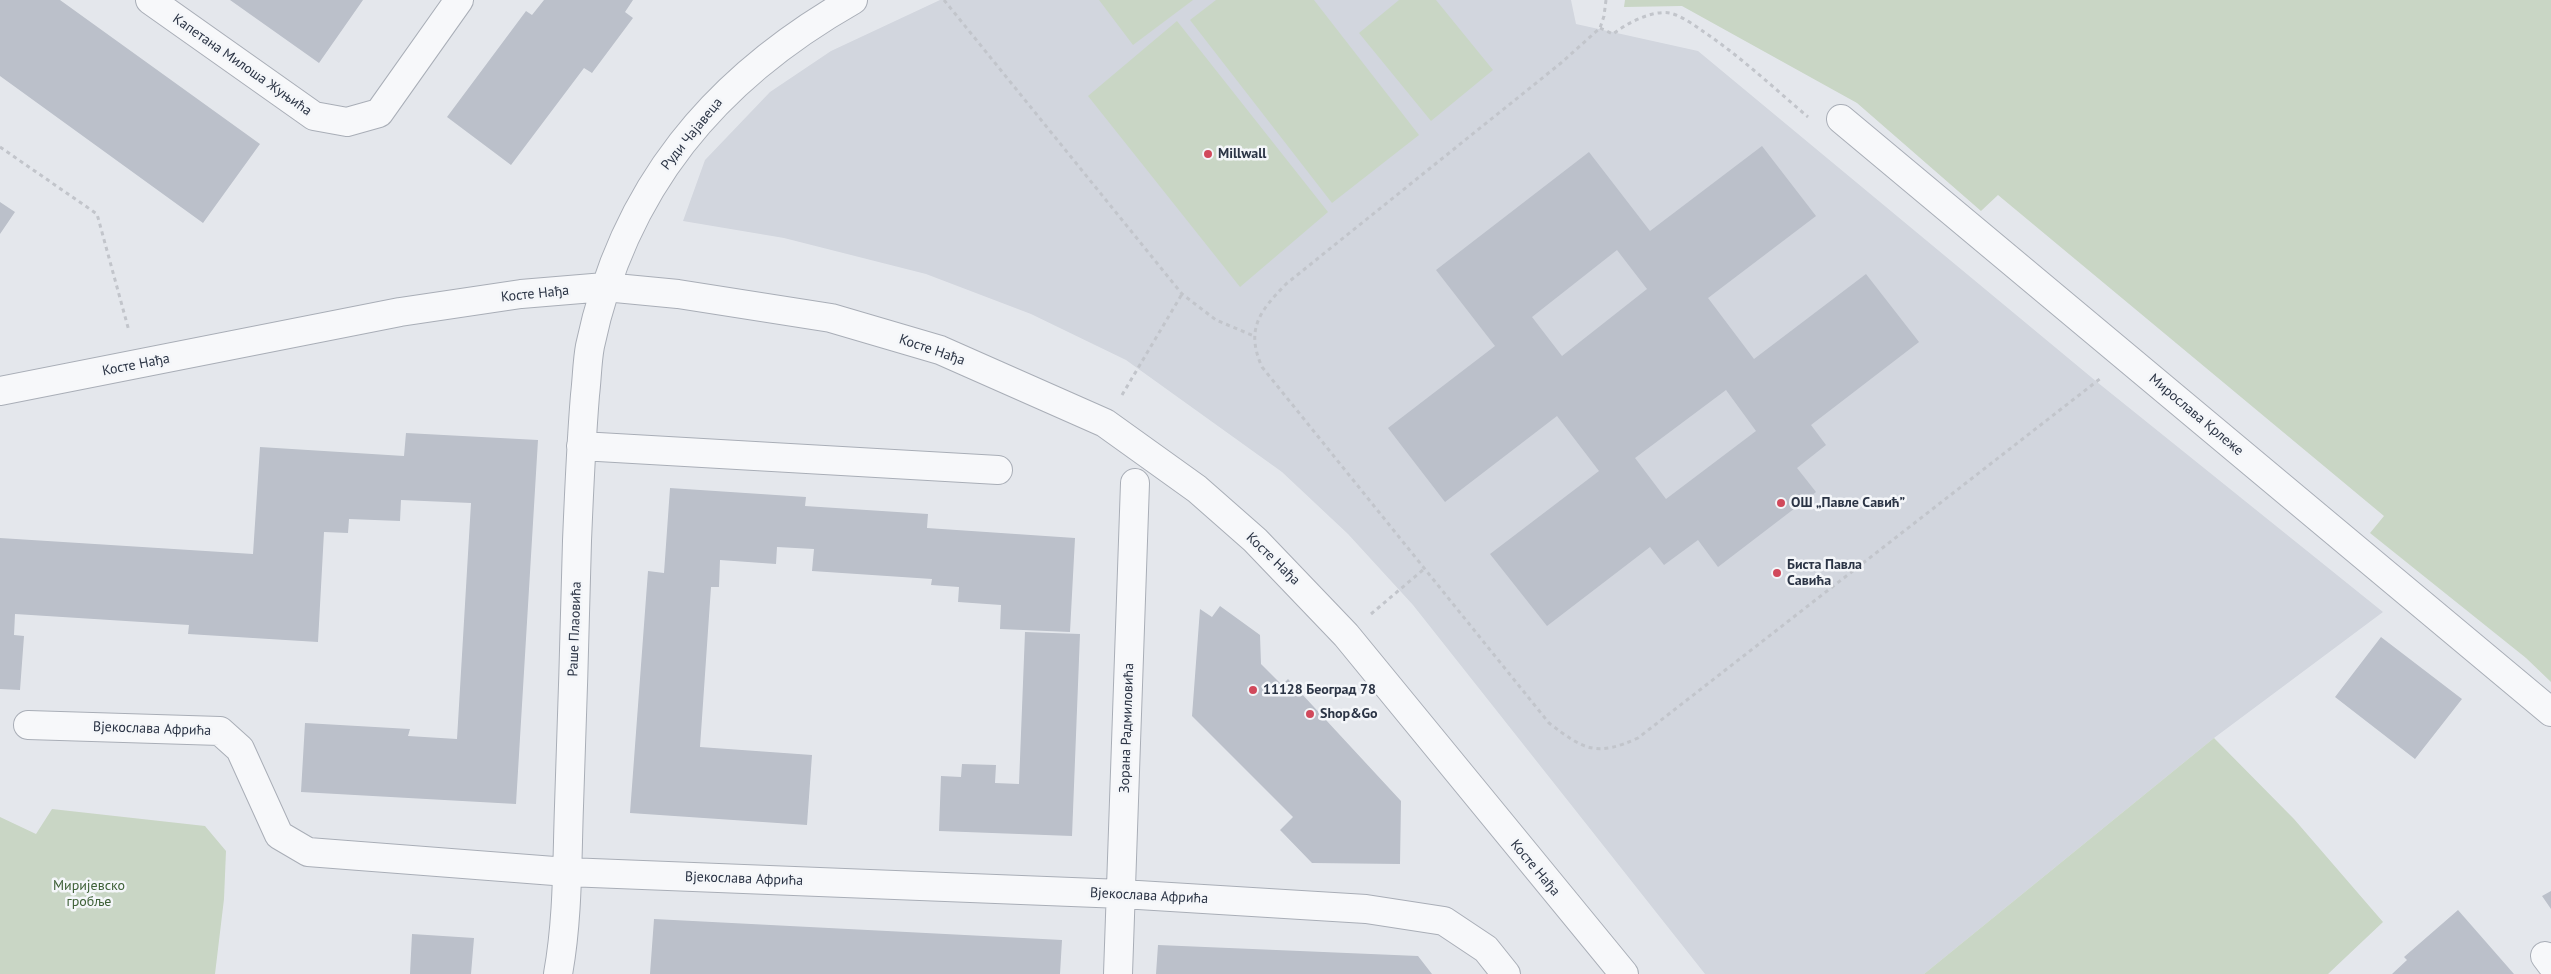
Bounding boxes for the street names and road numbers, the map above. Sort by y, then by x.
street label: Капетана Милоша Жуњића [169,11,315,119]
street label: Руди Чајавеца [658,95,726,173]
street label: Косте Нађа [500,282,570,306]
street label: Косте Нађа [897,331,967,369]
street label: Косте Нађа [101,350,171,380]
street label: Мирослава Крлеже [2145,371,2247,459]
street label: Косте Нађа [1243,529,1303,589]
street label: Раше Плаовића [565,581,585,677]
street label: Зорана Радмиловића [1116,663,1138,793]
street label: Вјекослава Афрића [93,719,211,739]
street label: Косте Нађа [1507,836,1563,900]
street label: Вјекослава Афрића [685,869,803,889]
street label: Вјекослава Афрића [1089,885,1209,907]

